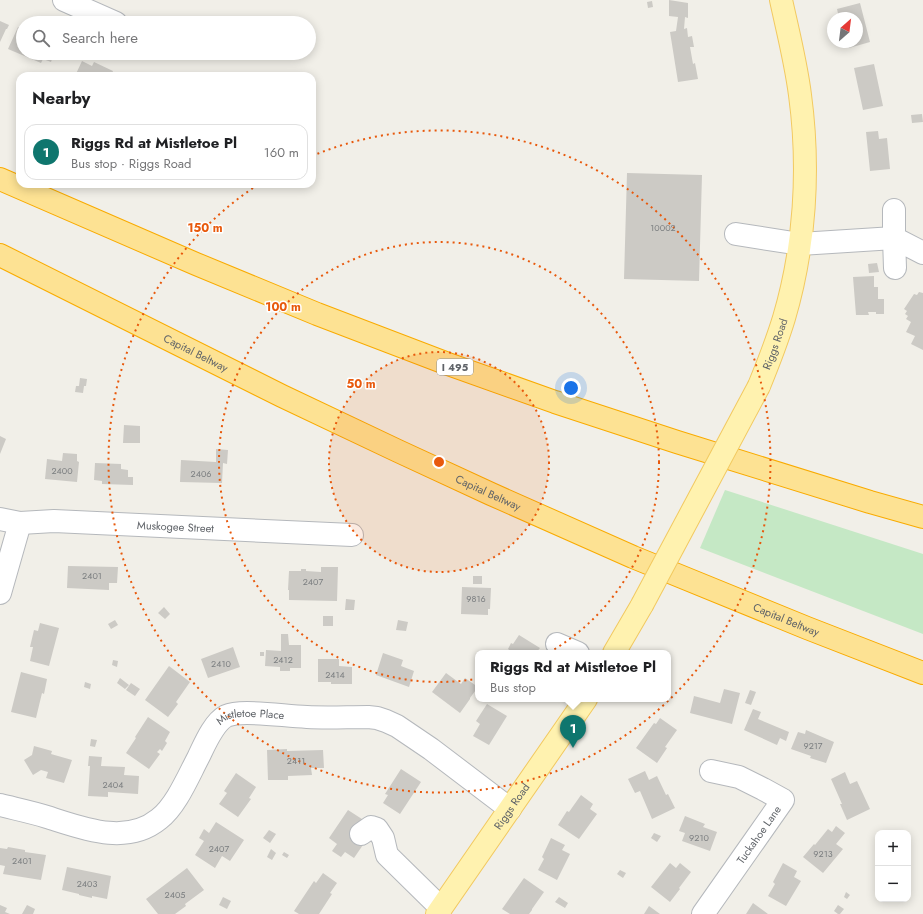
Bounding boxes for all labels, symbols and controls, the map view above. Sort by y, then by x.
north arrow [827,12,863,48]
search box [16,16,316,60]
icon: search [30,27,52,49]
text: Search here [62,27,138,49]
text: Nearby [32,86,90,110]
text: Riggs Rd at Mistletoe Pl [71,132,237,154]
text: 1 [43,143,49,162]
text: 160 m [264,143,299,162]
text: Bus stop · Riggs Road [71,154,191,173]
text: 150 m [187,219,223,237]
house number: 10002 [650,221,676,234]
text: 100 m [265,298,301,316]
street label: Riggs Road [758,316,791,372]
street label: Capital Beltway [161,330,231,376]
road number: I 495 [437,359,473,375]
text: 50 m [346,375,376,393]
your location [561,378,581,398]
centre of rings [432,455,446,469]
house number: 2400 [51,464,73,477]
house number: 2406 [191,467,211,480]
street label: Capital Beltway [453,471,524,514]
street label: Muskogee Street [137,517,215,537]
house number: 2401 [82,569,102,582]
house number: 2407 [303,575,324,588]
house number: 9816 [466,592,486,605]
street label: Capital Beltway [751,599,822,640]
popup [475,650,671,702]
house number: 2412 [273,653,293,666]
text: Riggs Rd at Mistletoe Pl [490,656,656,678]
house number: 2410 [211,657,232,670]
house number: 2414 [325,668,345,681]
text: Bus stop [490,678,536,697]
street label: Mistletoe Place [212,705,285,729]
pin: 1 [560,715,586,748]
house number: 9217 [803,739,823,752]
house number: 2411 [287,754,305,767]
house number: 2404 [102,778,124,791]
street label: Riggs Road [490,780,533,833]
street label: Tuckahoe Lane [733,802,785,867]
map controls [875,830,911,902]
button: + [875,830,911,866]
house number: 9210 [689,831,709,844]
house number: 2407 [209,842,230,855]
house number: 9213 [813,847,833,860]
house number: 2401 [12,854,32,867]
button: − [875,866,911,902]
house number: 2403 [77,877,97,890]
house number: 2405 [165,888,185,901]

